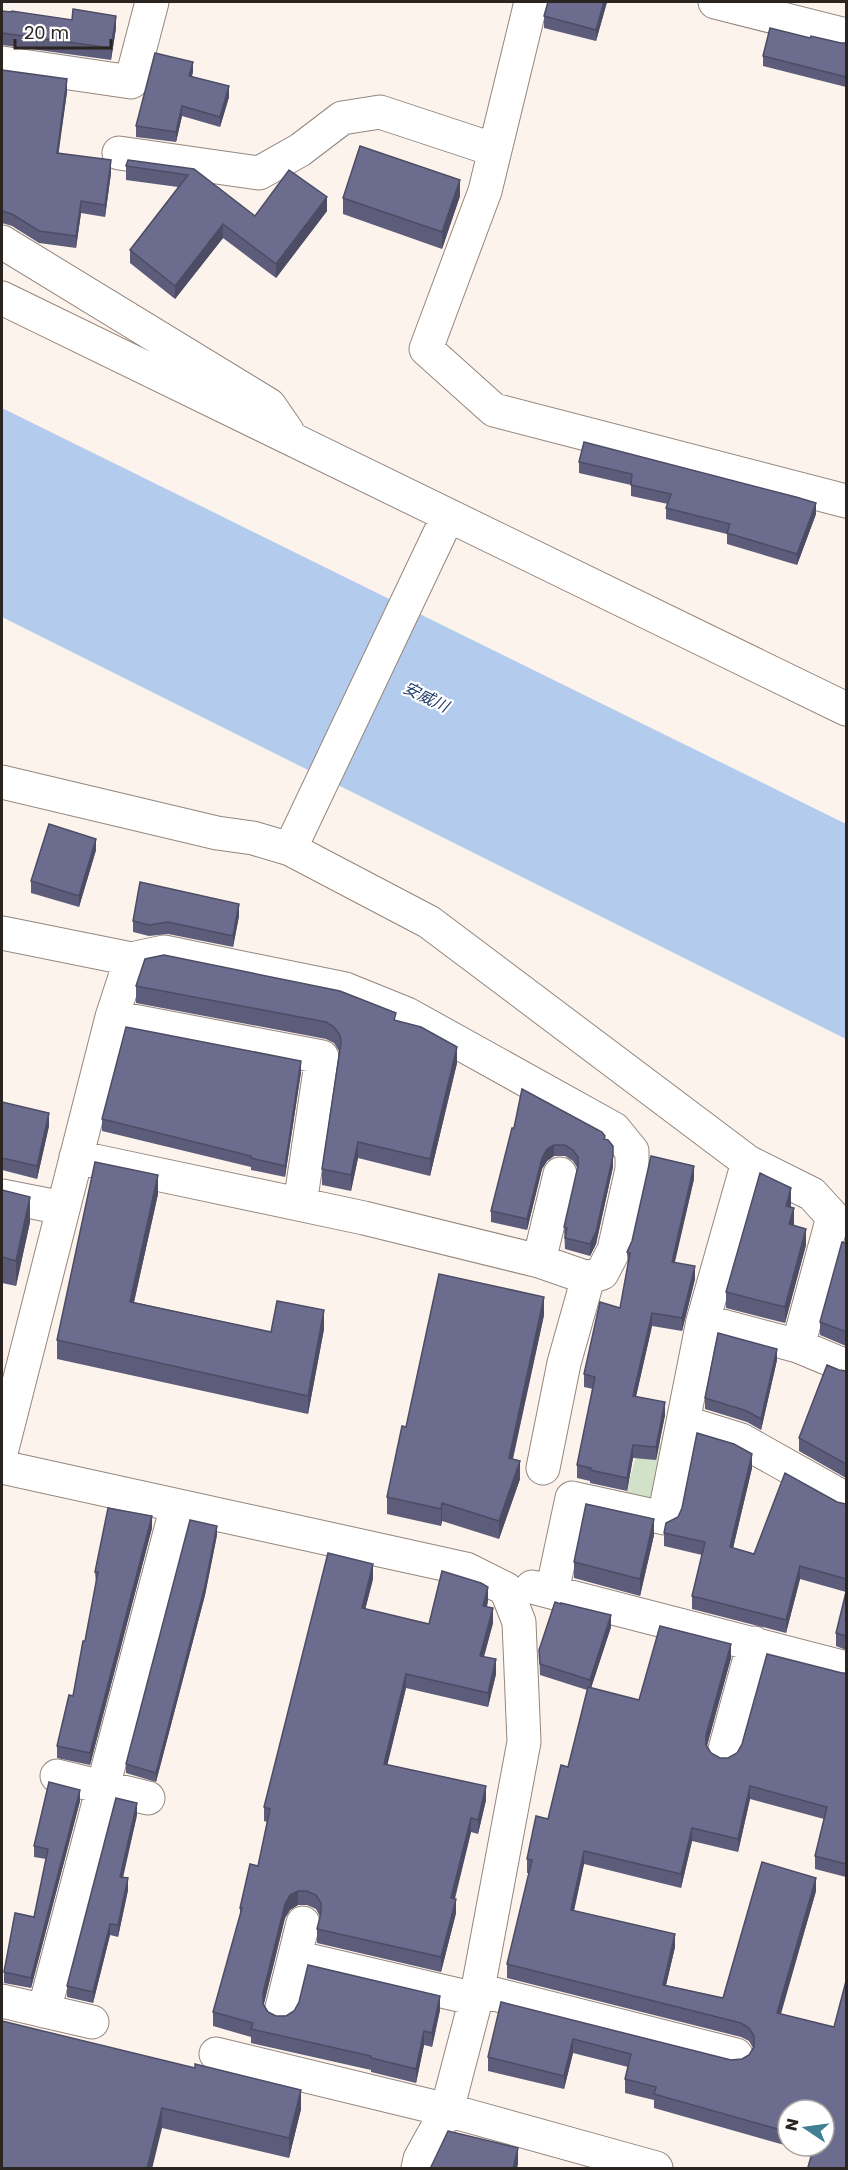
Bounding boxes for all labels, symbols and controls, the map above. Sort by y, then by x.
scale bar [15,12,111,50]
text: 20 m [24,20,69,45]
water label: 安威川 [399,676,454,719]
north arrow [776,2098,836,2158]
text: N [779,2116,804,2133]

